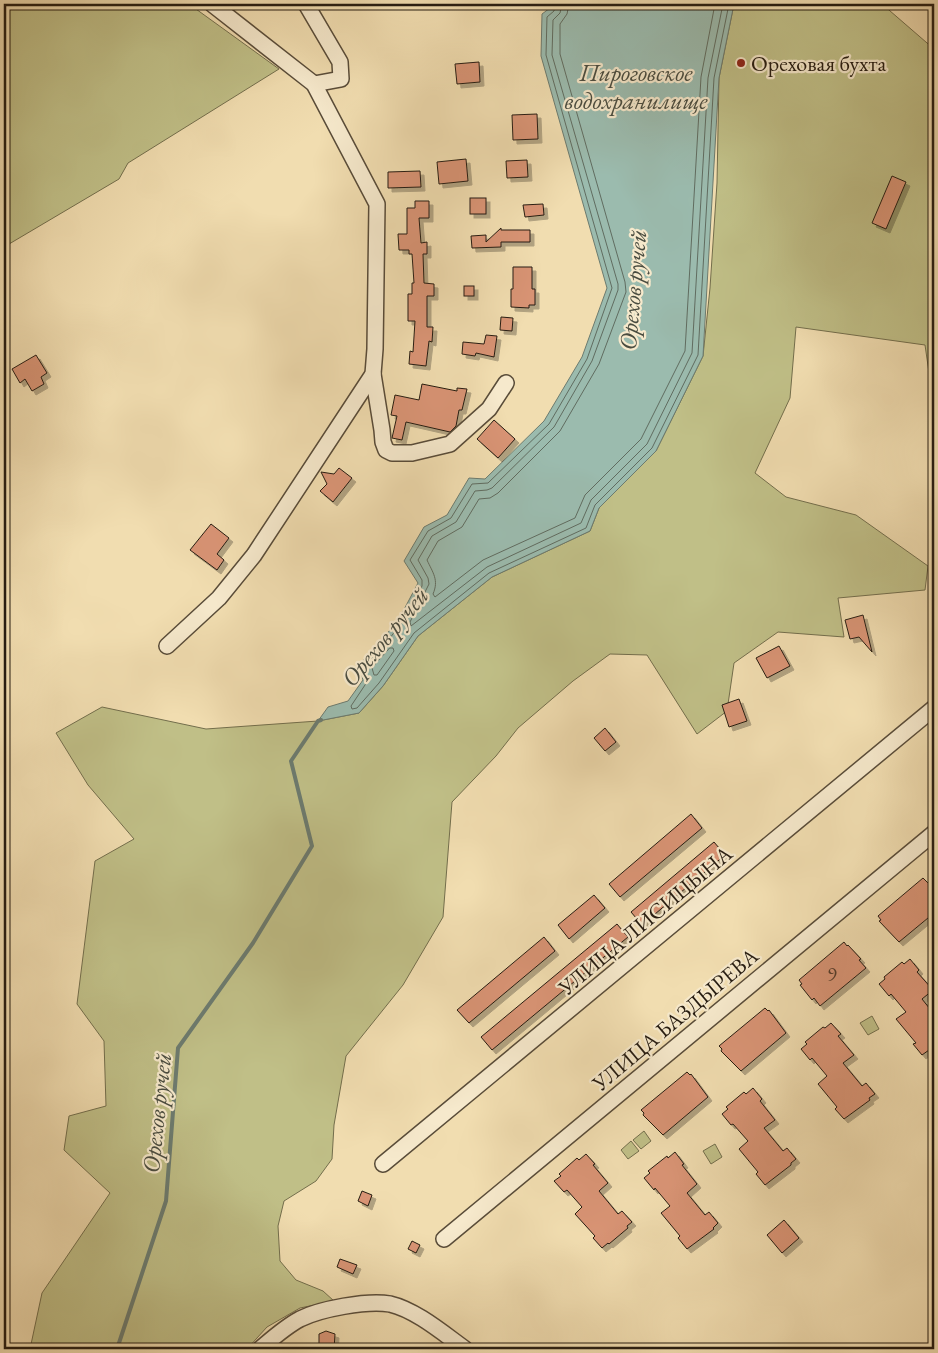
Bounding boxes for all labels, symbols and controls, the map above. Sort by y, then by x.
place label: Ореховая бухта [751,49,887,78]
water label: Пироговское водохранилище [565,57,708,116]
marker: Ореховая бухта [735,57,747,69]
water label: Орехов ручей [612,229,653,351]
water label: Орехов ручей [334,581,435,693]
street label: УЛИЦА ЛИСИЦЫНА [552,839,739,1002]
street label: УЛИЦА БАЗДЫРЕВА [585,941,765,1098]
house number: 9 [827,961,837,987]
water label: Орехов ручей [135,1051,178,1174]

